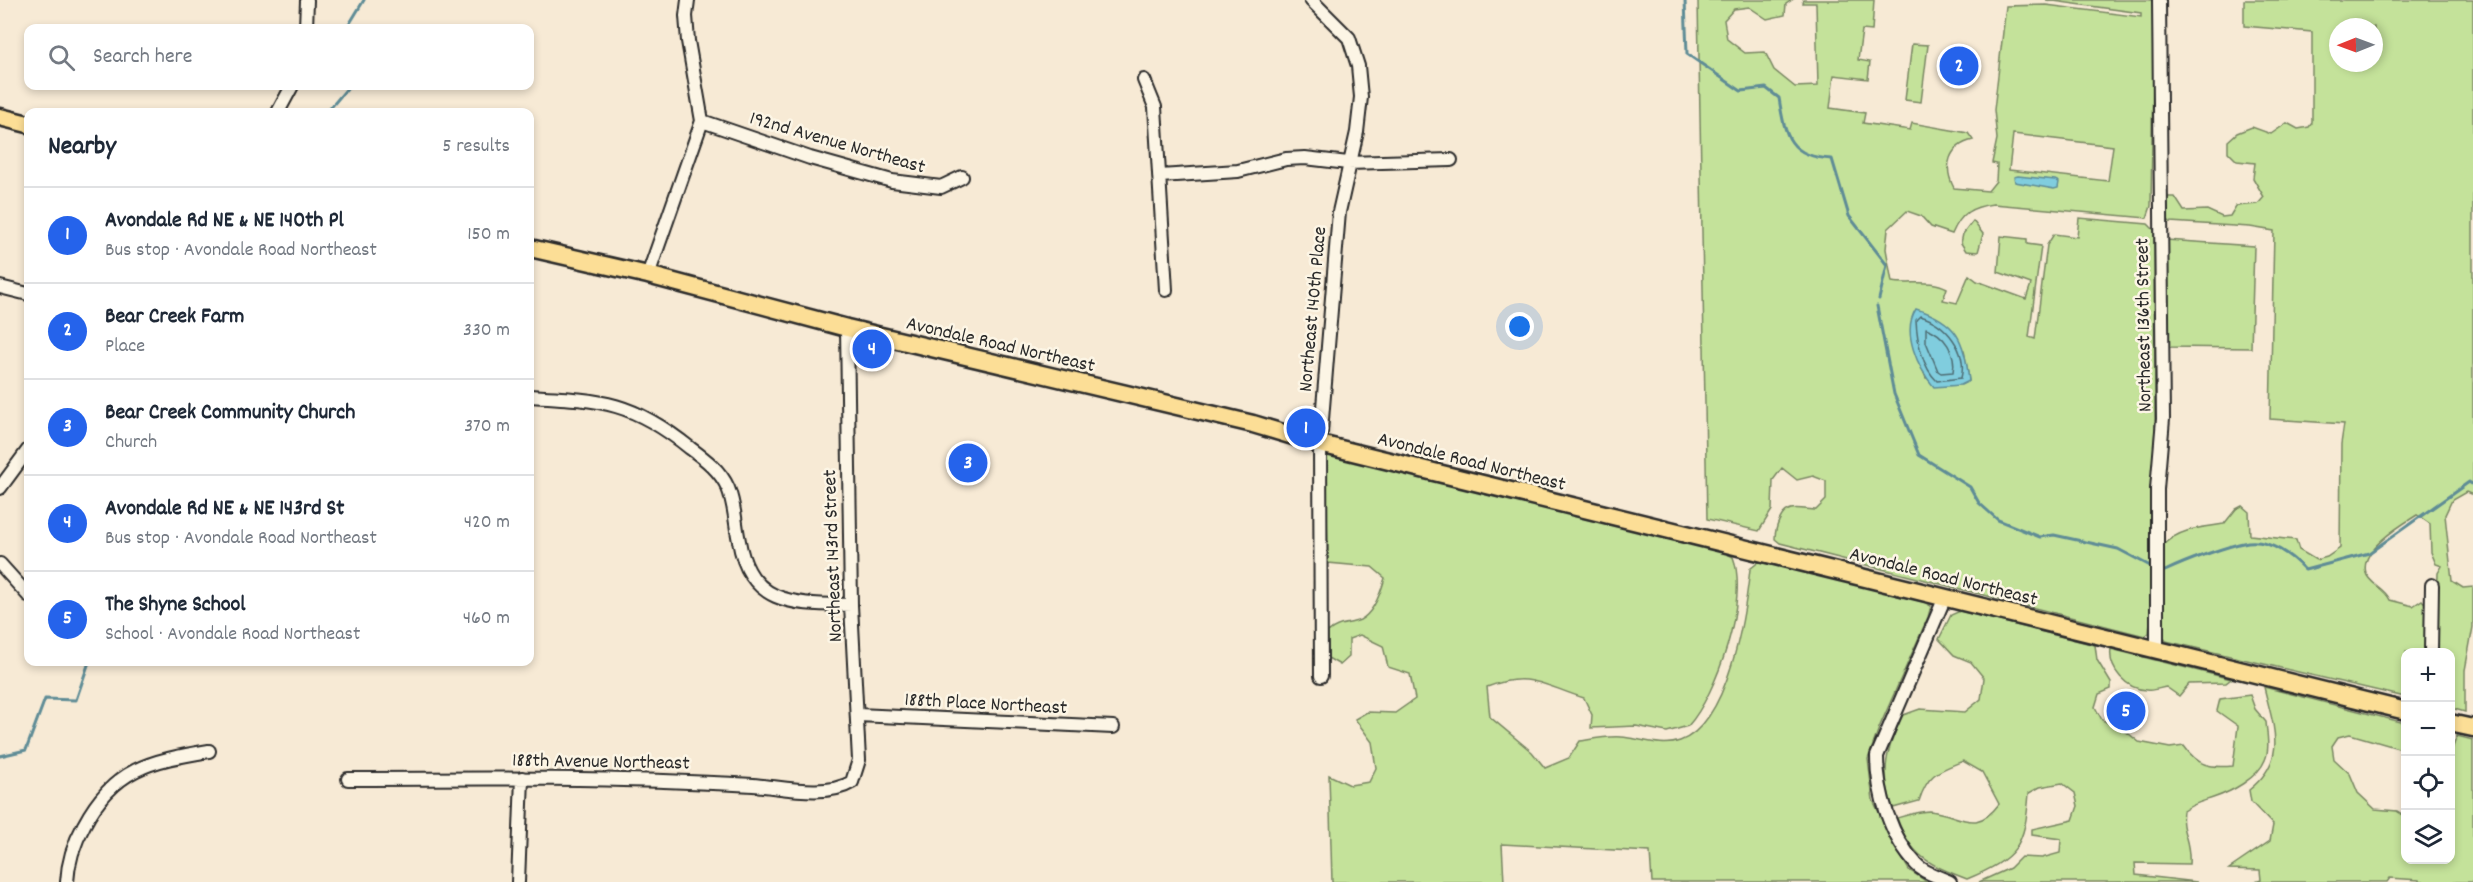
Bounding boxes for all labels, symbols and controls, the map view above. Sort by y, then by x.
north arrow [2329,18,2383,72]
search box [24,24,534,90]
icon: search [45,41,78,74]
text: Search here [93,42,192,73]
pin: 2 [1940,44,1978,88]
street label: 192nd Avenue Northeast [746,105,928,182]
text: Nearby [48,129,116,166]
text: 5 results [442,133,510,161]
text: Avondale Rd NE & NE 140th Pl [105,206,344,237]
text: 1 [65,221,70,249]
text: 150 m [467,221,510,249]
street label: Northeast 140th Place [1293,225,1335,393]
text: Bus stop · Avondale Road Northeast [105,237,377,265]
street label: Northeast 136th Street [2129,238,2161,412]
text: Bear Creek Farm [105,302,244,333]
street label: Avondale Road Northeast [903,311,1098,381]
your location [1505,312,1534,341]
text: 2 [63,317,72,345]
text: 330 m [463,317,510,345]
pin: 4 [852,326,892,372]
text: Place [105,333,145,361]
text: Bear Creek Community Church [105,398,355,429]
pin: 1 [1286,406,1326,450]
text: 3 [63,413,72,441]
text: 370 m [464,413,510,441]
street label: Avondale Road Northeast [1374,426,1568,500]
text: Church [105,429,157,457]
pin: 3 [948,440,988,486]
street label: Northeast 143rd Street [817,469,851,643]
text: Avondale Rd NE & NE 143rd St [105,494,344,525]
text: 4 [63,509,72,537]
text: 420 m [464,509,510,537]
text: Bus stop · Avondale Road Northeast [105,525,377,553]
street label: Avondale Road Northeast [1846,541,2040,615]
text: The Shyne School [105,590,246,621]
text: 5 [63,605,72,633]
text: 460 m [463,605,510,633]
text: School · Avondale Road Northeast [105,621,360,649]
map controls [2401,648,2455,864]
button: + [2401,648,2455,702]
street label: 188th Place Northeast [904,687,1068,723]
pin: 5 [2106,688,2146,734]
button: − [2401,702,2455,756]
street label: 188th Avenue Northeast [512,747,690,779]
button: locate [2401,756,2455,810]
button: layers [2401,810,2455,864]

